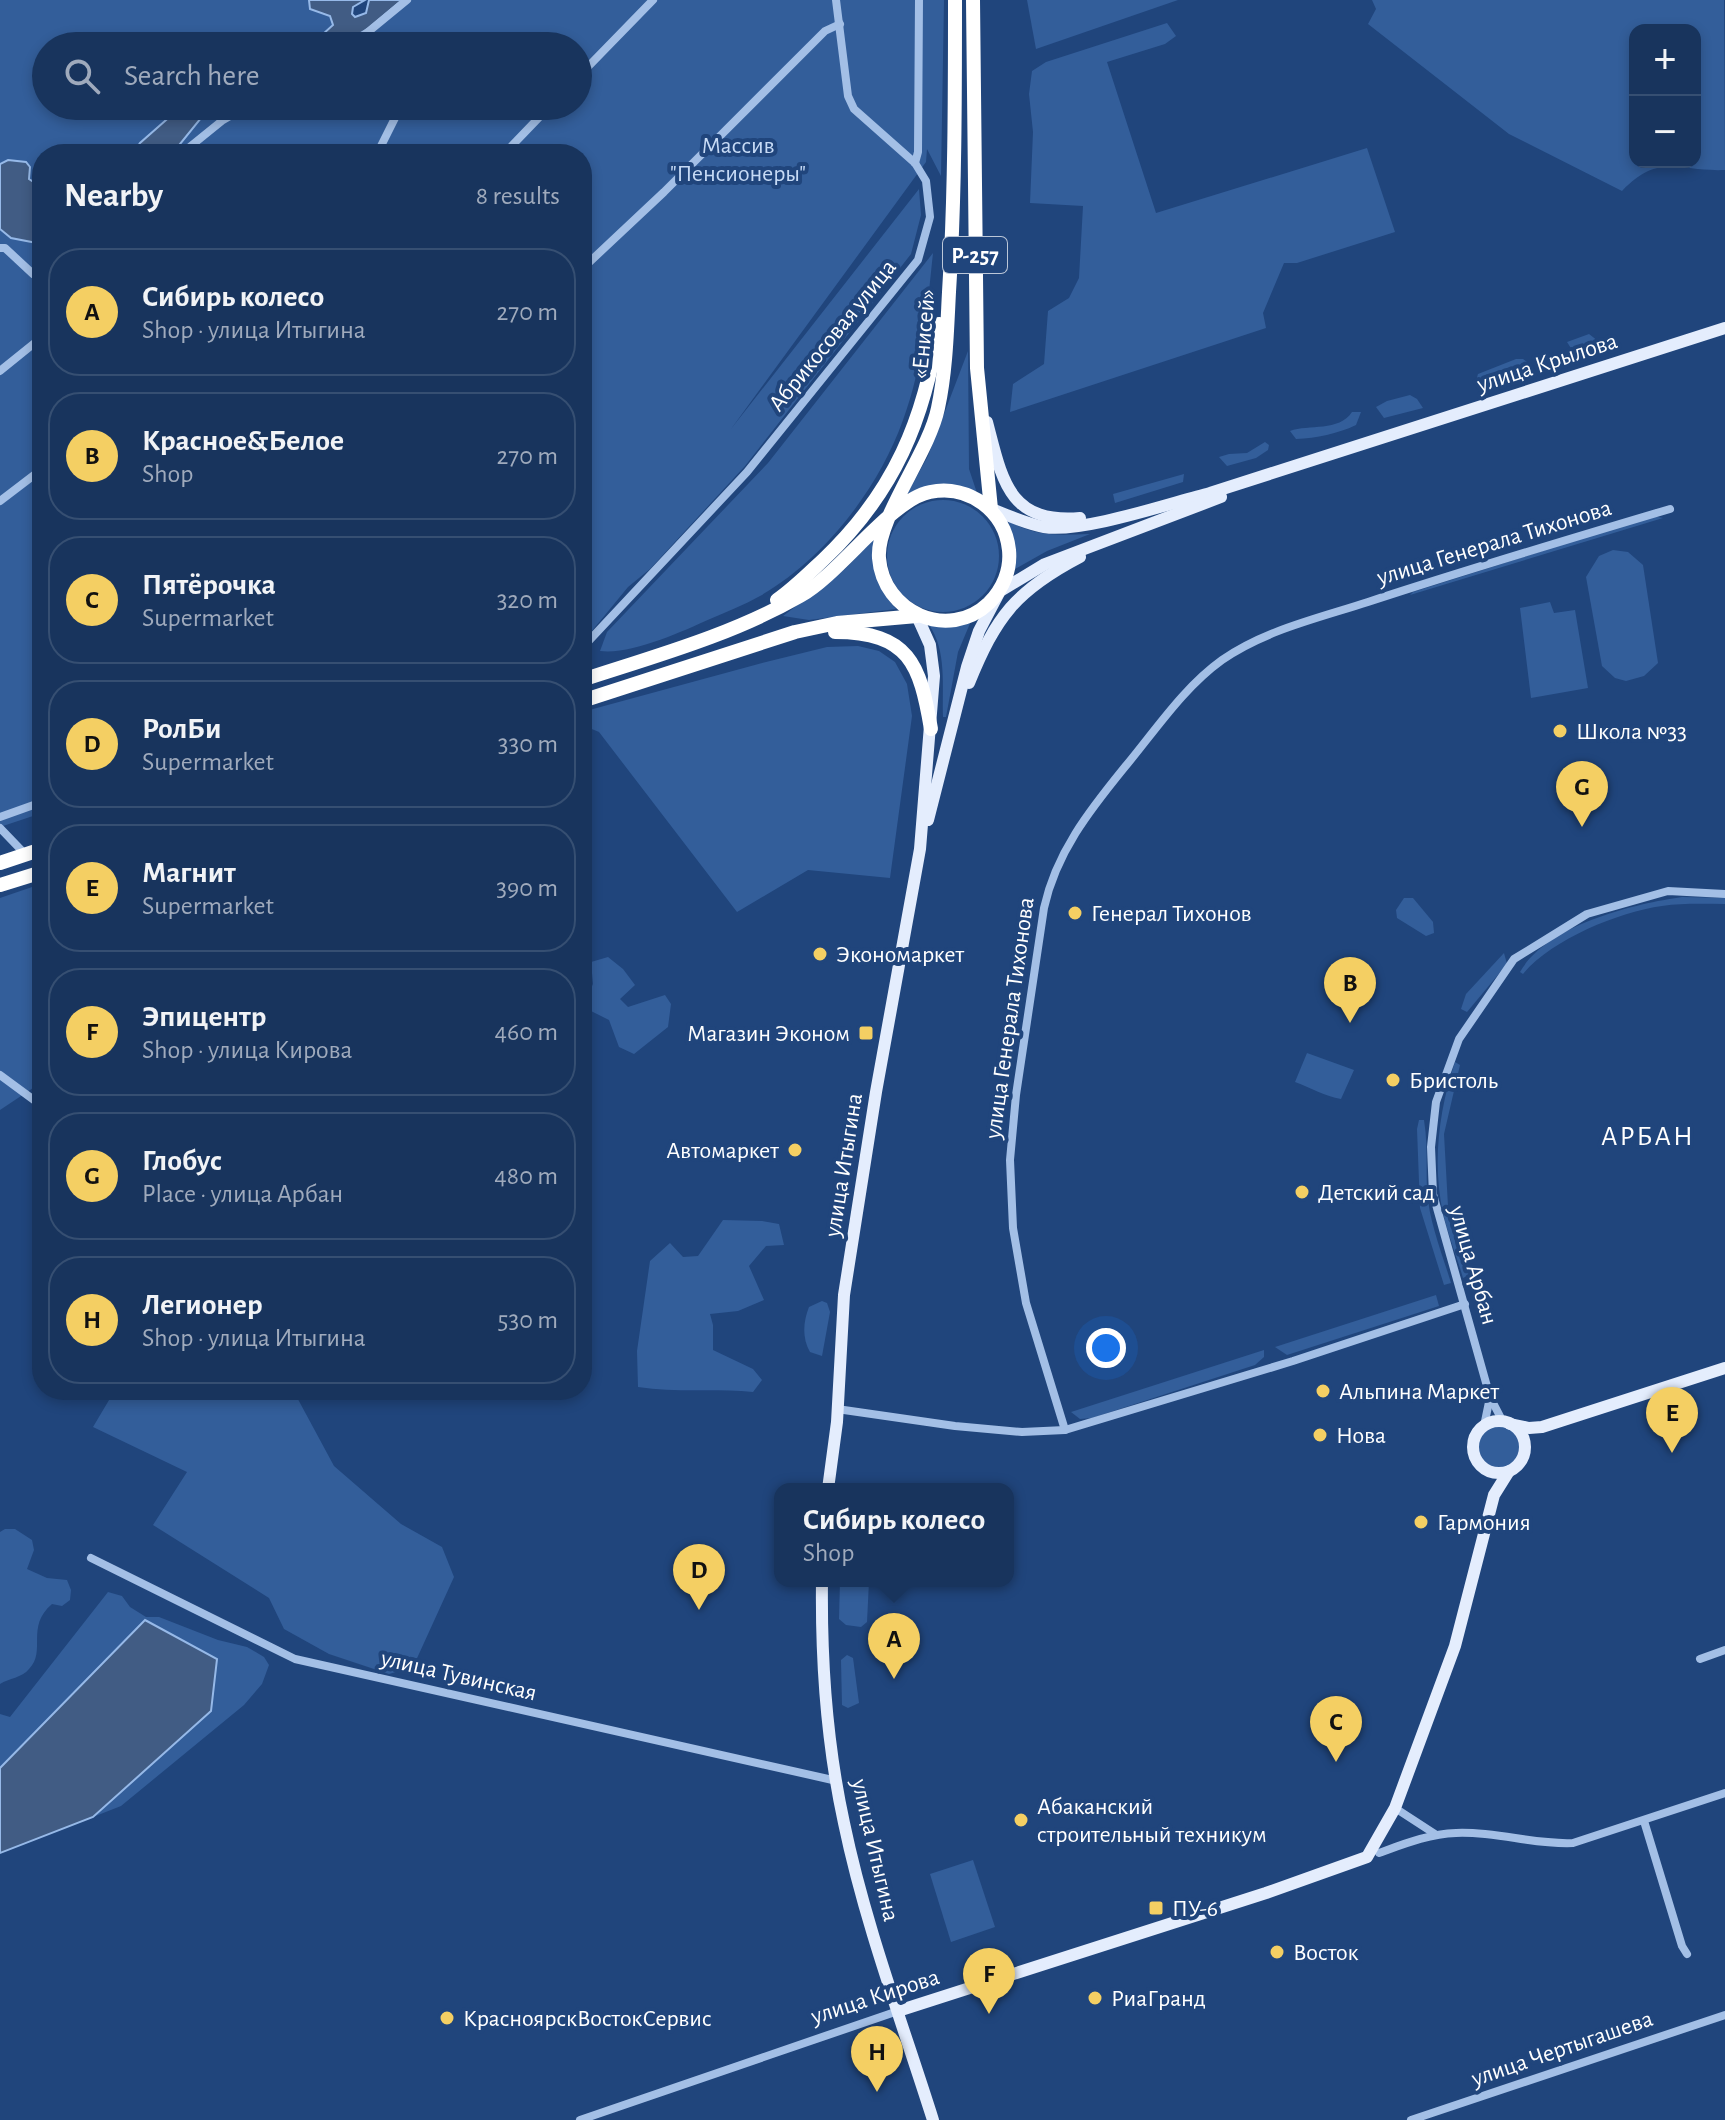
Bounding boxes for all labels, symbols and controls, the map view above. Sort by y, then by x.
map controls [1629,24,1701,168]
button: + [1629,24,1701,96]
search box [32,32,592,120]
icon: search [60,54,104,98]
text: Search here [124,61,260,91]
button: − [1629,96,1701,168]
park label: Массив "Пенсионеры" [670,134,806,186]
text: Nearby [64,179,163,213]
text: 8 results [476,183,560,209]
road number: Р-257 [943,237,1007,273]
street label: Абрикосовая улица [764,255,901,416]
text: Сибирь колесо [142,282,324,312]
street label: «Енисей» [908,288,940,380]
text: A [84,299,100,325]
text: 270 m [497,299,558,325]
text: Shop · улица Итыгина [142,317,366,343]
street label: улица Крылова [1473,329,1621,397]
text: Красное&Белое [142,426,344,456]
text: B [84,443,100,469]
text: 270 m [497,443,558,469]
text: Shop [142,461,194,487]
street label: улица Генерала Тихонова [1373,496,1614,590]
text: Пятёрочка [142,570,276,600]
text: C [85,587,99,613]
text: 320 m [497,587,558,613]
text: Supermarket [142,605,274,631]
text: РолБи [142,714,221,744]
place label: Школа №33 [1576,720,1687,744]
marker: Школа №33 [1551,722,1569,740]
text: D [83,731,101,757]
text: 330 m [498,731,558,757]
text: Supermarket [142,749,274,775]
pin: G [1556,761,1608,827]
text: Магнит [142,858,236,888]
text: E [85,875,99,901]
text: 390 m [496,875,558,901]
text: Supermarket [142,893,274,919]
street label: улица Генерала Тихонова [981,896,1039,1141]
place label: Генерал Тихонов [1091,902,1252,926]
marker: Генерал Тихонов [1066,904,1084,922]
place label: Экономаркет [836,943,965,967]
marker: Экономаркет [811,945,829,963]
pin: B [1324,957,1376,1023]
text: Эпицентр [142,1002,266,1032]
text: F [86,1019,98,1045]
text: 460 m [494,1019,558,1045]
place label: Магазин Эконом [687,1022,850,1046]
marker: Магазин Эконом [857,1024,875,1042]
text: Shop · улица Кирова [142,1037,352,1063]
place label: Бристоль [1409,1069,1498,1093]
marker: Бристоль [1384,1071,1402,1089]
street label: улица Итыгина [821,1091,867,1240]
district label: АРБАН [1601,1123,1695,1151]
place label: Автомаркет [666,1139,779,1163]
marker: Автомаркет [786,1141,804,1159]
text: Глобус [142,1146,222,1176]
text: G [84,1163,100,1189]
text: 480 m [494,1163,558,1189]
text: Place · улица Арбан [142,1181,343,1207]
place label: Детский сад [1318,1181,1435,1205]
marker: Детский сад [1293,1183,1311,1201]
street label: улица Арбан [1444,1202,1501,1327]
text: Легионер [142,1290,263,1320]
text: H [83,1307,101,1333]
text: 530 m [498,1307,558,1333]
text: Shop · улица Итыгина [142,1325,366,1351]
your location [1086,1328,1126,1368]
place label: Альпина Маркет [1339,1380,1500,1404]
marker: Альпина Маркет [1314,1382,1332,1400]
pin: E [1646,1387,1698,1453]
place label: Нова [1336,1424,1386,1448]
marker: Нова [1311,1426,1329,1444]
popup [774,1483,1014,1587]
text: Сибирь колесо [803,1505,985,1535]
place label: Гармония [1437,1511,1531,1535]
marker: Гармония [1412,1513,1430,1531]
text: Shop [803,1540,854,1566]
pin: D [673,1544,725,1610]
pin: A [868,1613,920,1679]
street label: улица Тувинская [378,1646,539,1706]
pin: C [1310,1696,1362,1762]
street label: улица Итыгина [847,1776,903,1924]
place label: Абаканский строительный техникум [1037,1795,1267,1847]
marker: Абаканский строительный техникум [1012,1811,1030,1829]
place label: ПУ-6 [1172,1897,1218,1921]
marker: ПУ-6 [1147,1899,1165,1917]
place label: Восток [1293,1941,1358,1965]
marker: Восток [1268,1943,1286,1961]
pin: F [963,1948,1015,2014]
street label: улица Кирова [807,1965,942,2029]
place label: РиаГранд [1111,1987,1206,2011]
marker: РиаГранд [1086,1989,1104,2007]
place label: КрасноярскВостокСервис [463,2007,712,2031]
street label: улица Чертыгашева [1468,2007,1656,2092]
marker: КрасноярскВостокСервис [438,2009,456,2027]
pin: H [851,2026,903,2092]

